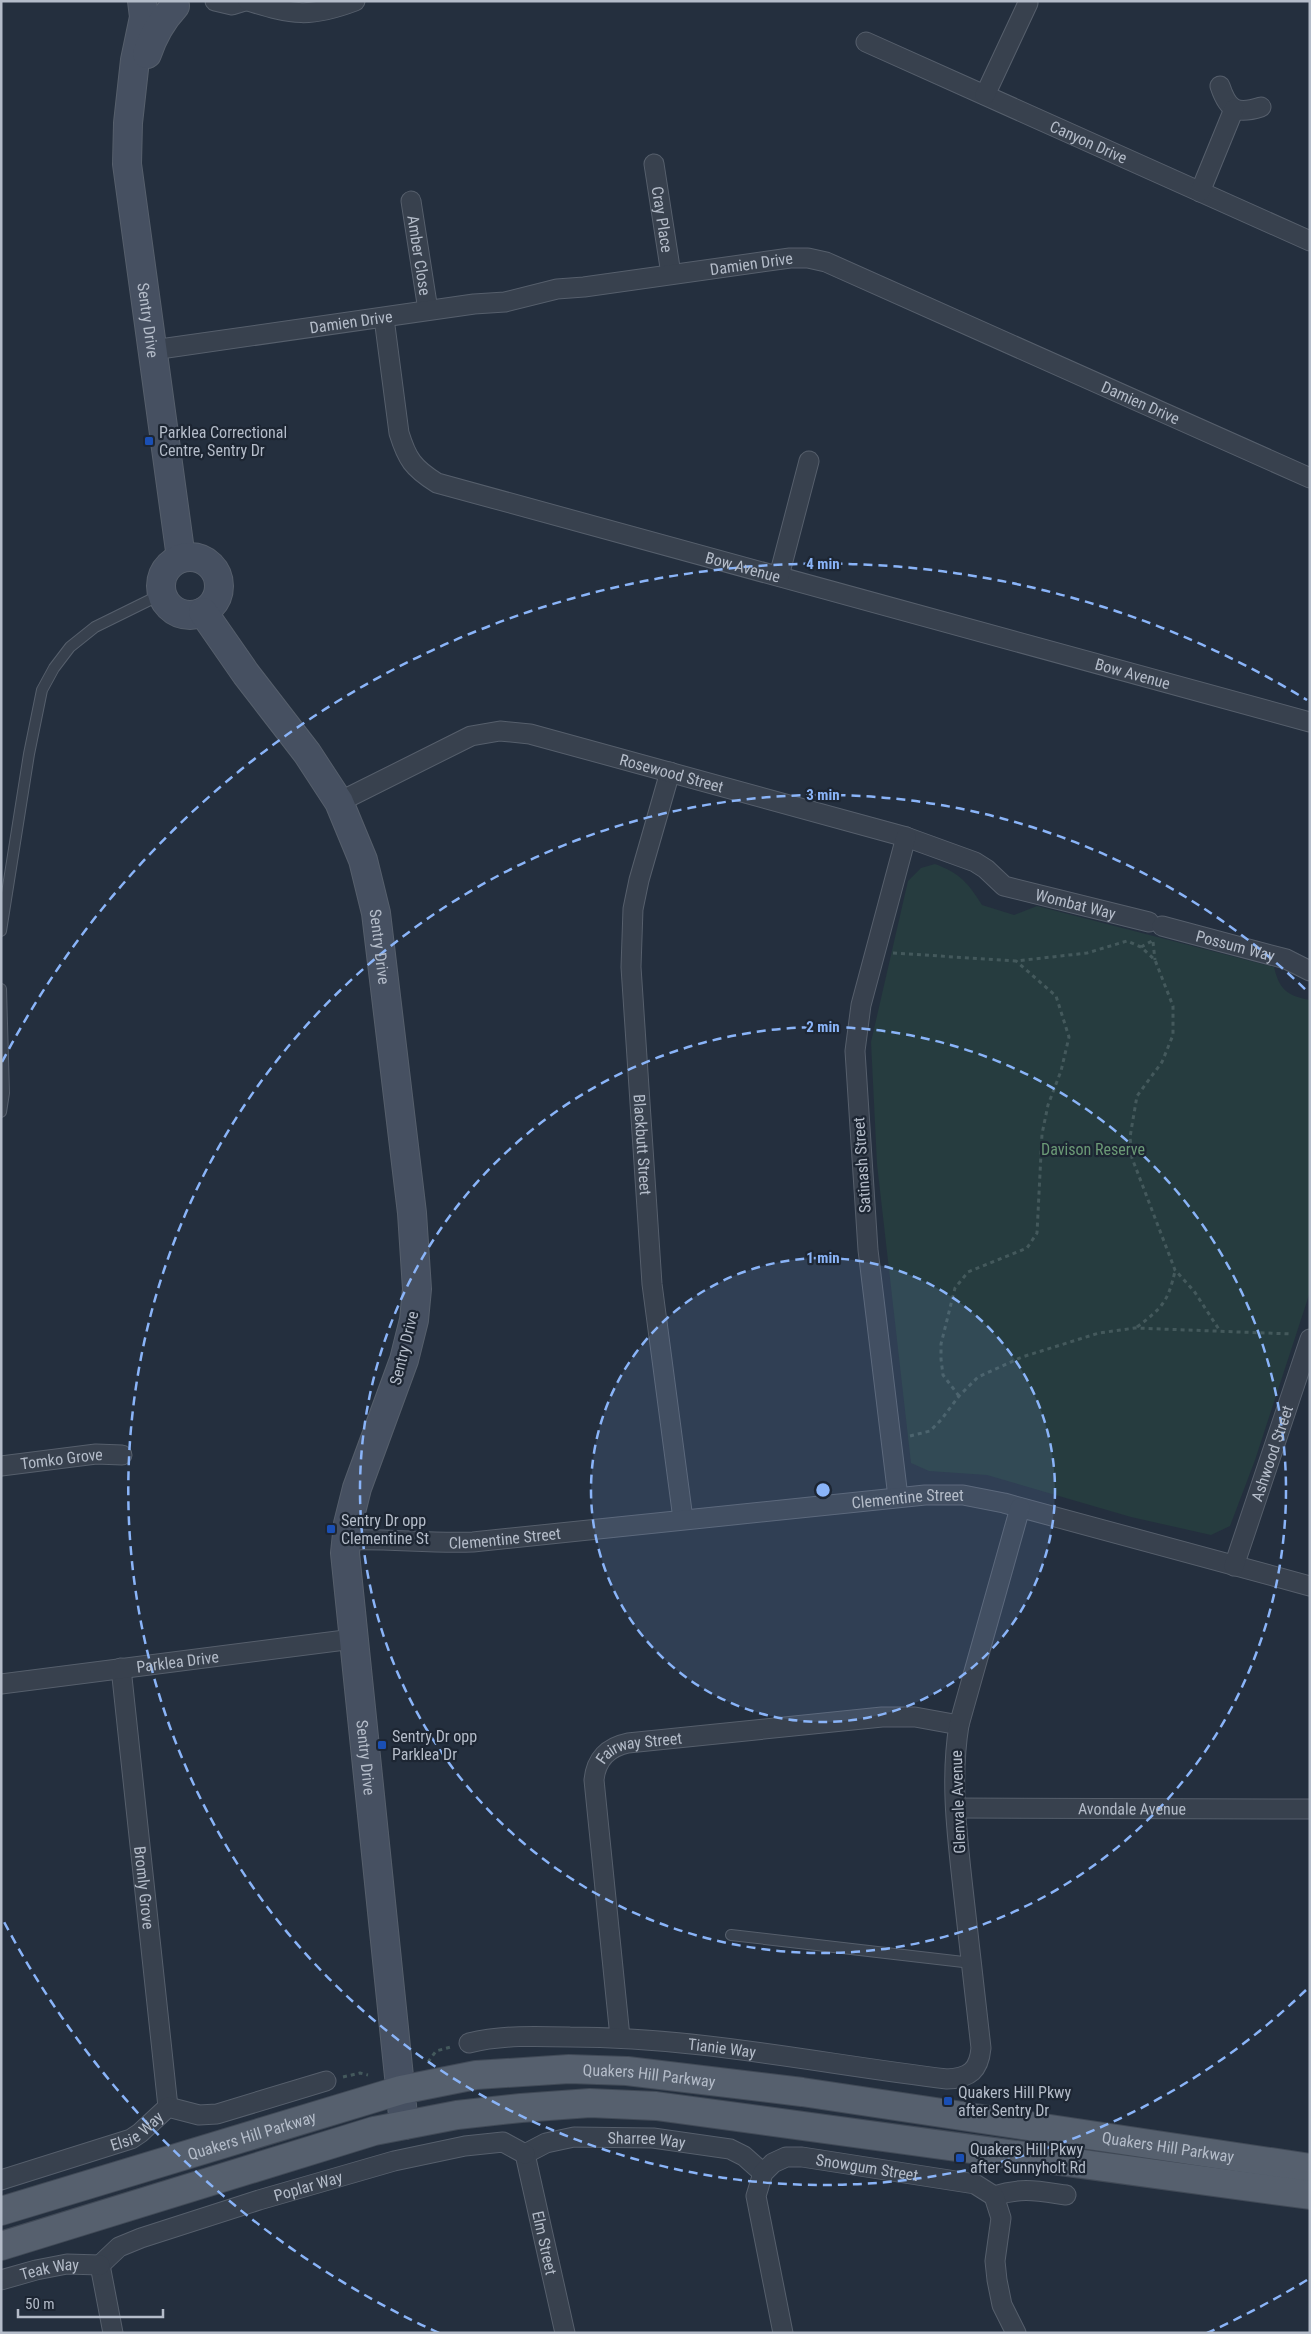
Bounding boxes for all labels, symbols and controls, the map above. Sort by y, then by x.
street label: Canyon Drive [1047,116,1130,167]
street label: Cray Place [648,185,677,254]
street label: Amber Close [404,214,435,297]
street label: Damien Drive [709,248,794,279]
street label: Sentry Drive [134,281,163,359]
street label: Damien Drive [308,306,394,337]
street label: Damien Drive [1099,377,1183,428]
place label: Parklea Correctional Centre, Sentry Dr [159,423,287,460]
marker: Parklea Correctional Centre, Sentry Dr [143,435,155,447]
street label: Bow Avenue [703,547,783,586]
text: 4 min [806,555,840,573]
street label: Bow Avenue [1093,654,1172,693]
street label: Rosewood Street [618,750,726,796]
text: 3 min [806,786,840,804]
street label: Wombat Way [1033,885,1118,923]
street label: Sentry Drive [366,908,394,985]
street label: Possum Way [1194,926,1277,965]
text: 2 min [806,1018,840,1036]
street label: Blackbutt Street [630,1094,656,1196]
street label: Satinash Street [849,1116,875,1214]
park label: Davison Reserve [1041,1140,1145,1159]
text: 1 min [806,1249,840,1267]
street label: Sentry Drive [386,1309,422,1387]
street label: Ashwood Street [1247,1403,1297,1504]
street label: Tomko Grove [19,1444,103,1473]
centre of rings [814,1481,832,1499]
street label: Clementine Street [851,1485,964,1512]
place label: Sentry Dr opp Clementine St [341,1511,429,1548]
marker: Sentry Dr opp Clementine St [325,1523,337,1535]
street label: Clementine Street [449,1523,562,1552]
street label: Parklea Drive [135,1647,220,1676]
street label: Sentry Drive [353,1719,379,1796]
place label: Sentry Dr opp Parklea Dr [392,1727,477,1764]
street label: Fairway Street [591,1728,683,1767]
marker: Sentry Dr opp Parklea Dr [376,1739,388,1751]
street label: Glenvale Avenue [947,1750,969,1854]
street label: Avondale Avenue [1078,1799,1186,1818]
street label: Bromly Grove [131,1845,158,1930]
street label: Tianie Way [687,2034,758,2061]
street label: Quakers Hill Parkway [582,2060,717,2091]
place label: Quakers Hill Pkwy after Sentry Dr [958,2083,1072,2120]
marker: Quakers Hill Pkwy after Sentry Dr [942,2095,954,2107]
street label: Elsie Way [108,2107,167,2154]
street label: Quakers Hill Parkway [185,2107,319,2164]
street label: Sharree Way [607,2128,687,2152]
street label: Quakers Hill Parkway [1101,2128,1236,2166]
place label: Quakers Hill Pkwy after Sunnyholt Rd [970,2140,1086,2177]
street label: Snowgum Street [815,2150,920,2185]
marker: Quakers Hill Pkwy after Sunnyholt Rd [954,2152,966,2164]
street label: Poplar Way [271,2167,345,2205]
street label: Elm Street [529,2209,561,2277]
street label: Teak Way [18,2254,80,2284]
scale bar [18,2286,162,2318]
text: 50 m [25,2295,55,2313]

